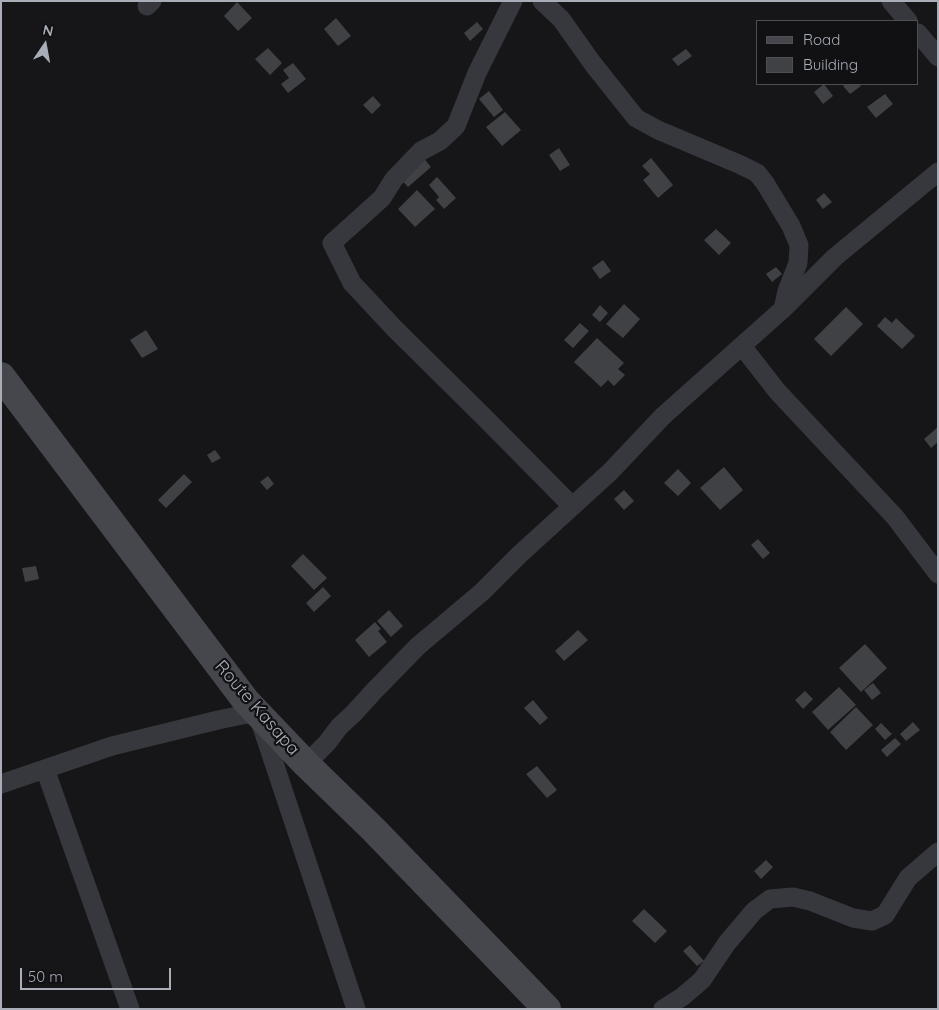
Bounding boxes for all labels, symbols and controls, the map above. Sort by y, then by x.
north arrow [20,20,70,70]
text: N [41,20,55,40]
legend [756,20,919,85]
text: Road [803,30,840,49]
text: Building [803,55,858,74]
street label: Route Kasapa [210,656,304,760]
scale bar [22,958,174,990]
text: 50 m [28,967,63,986]

